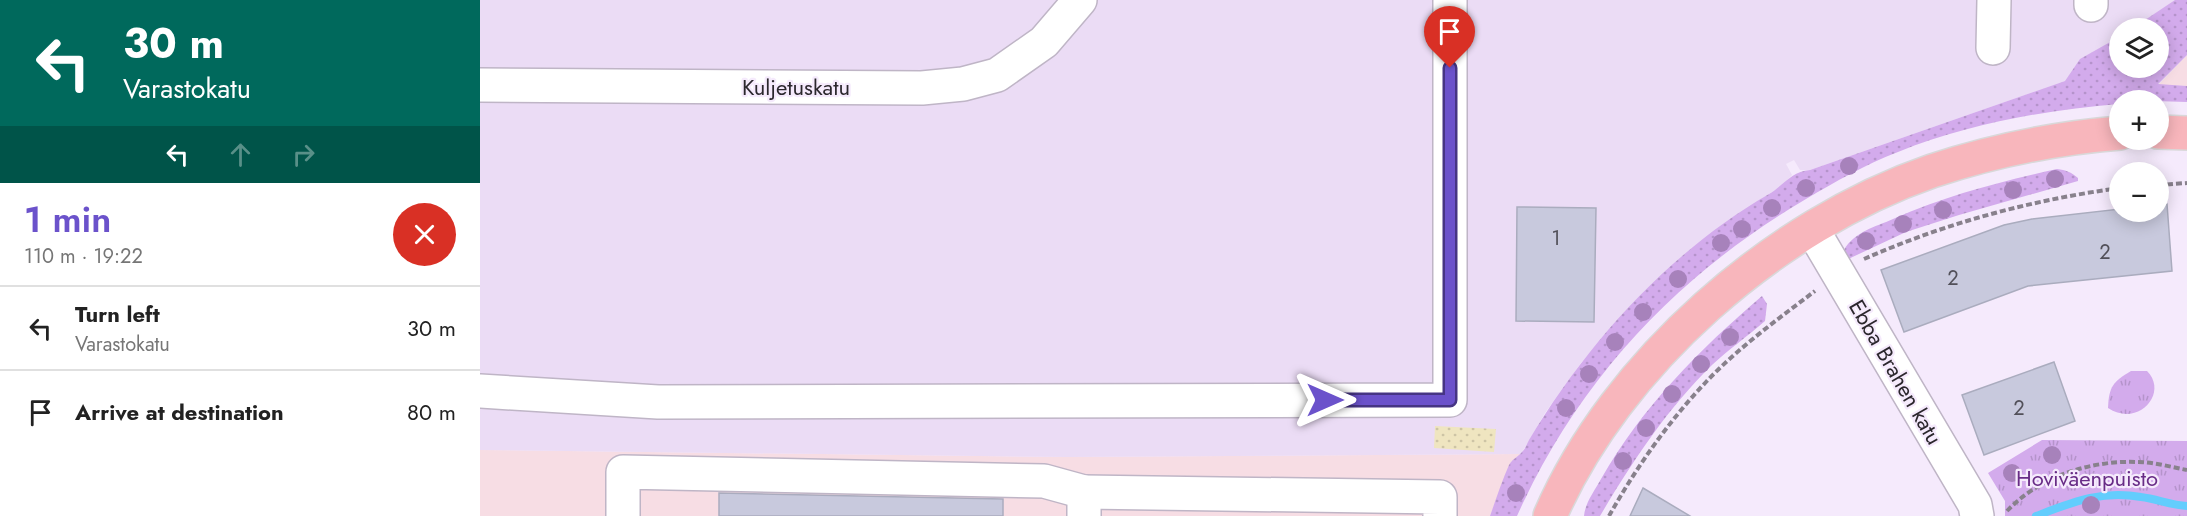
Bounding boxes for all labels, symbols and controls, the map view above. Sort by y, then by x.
pin [1424,6,1475,68]
text: 30 m [123,13,224,74]
icon: arrive [1433,15,1466,48]
map controls [2109,18,2169,222]
button: layers [2109,18,2169,78]
icon: left [24,24,102,102]
text: Varastokatu [123,69,251,108]
street label: Kuljetuskatu [742,71,850,103]
button: + [2109,90,2169,150]
icon: left [161,138,194,171]
icon: ahead [224,138,257,171]
icon: right [287,138,320,171]
button: − [2109,162,2169,222]
text: 1 min [24,193,111,245]
button: close [393,203,456,266]
house number: 1 [1552,224,1561,253]
house number: 2 [2099,238,2111,267]
text: 110 m · 19:22 [24,242,143,271]
house number: 2 [1947,264,1959,293]
street label: Ebba Brahen katu [1841,293,1951,451]
text: Turn left [75,298,160,330]
icon: left [24,312,57,345]
text: 30 m [407,312,456,344]
text: Varastokatu [75,330,170,359]
position arrow [1293,368,1357,432]
house number: 2 [2013,394,2025,423]
icon: arrive [24,396,57,429]
text: Arrive at destination [75,396,284,428]
text: 80 m [407,396,456,428]
park label: Hoviväenpuisto [2016,462,2158,494]

